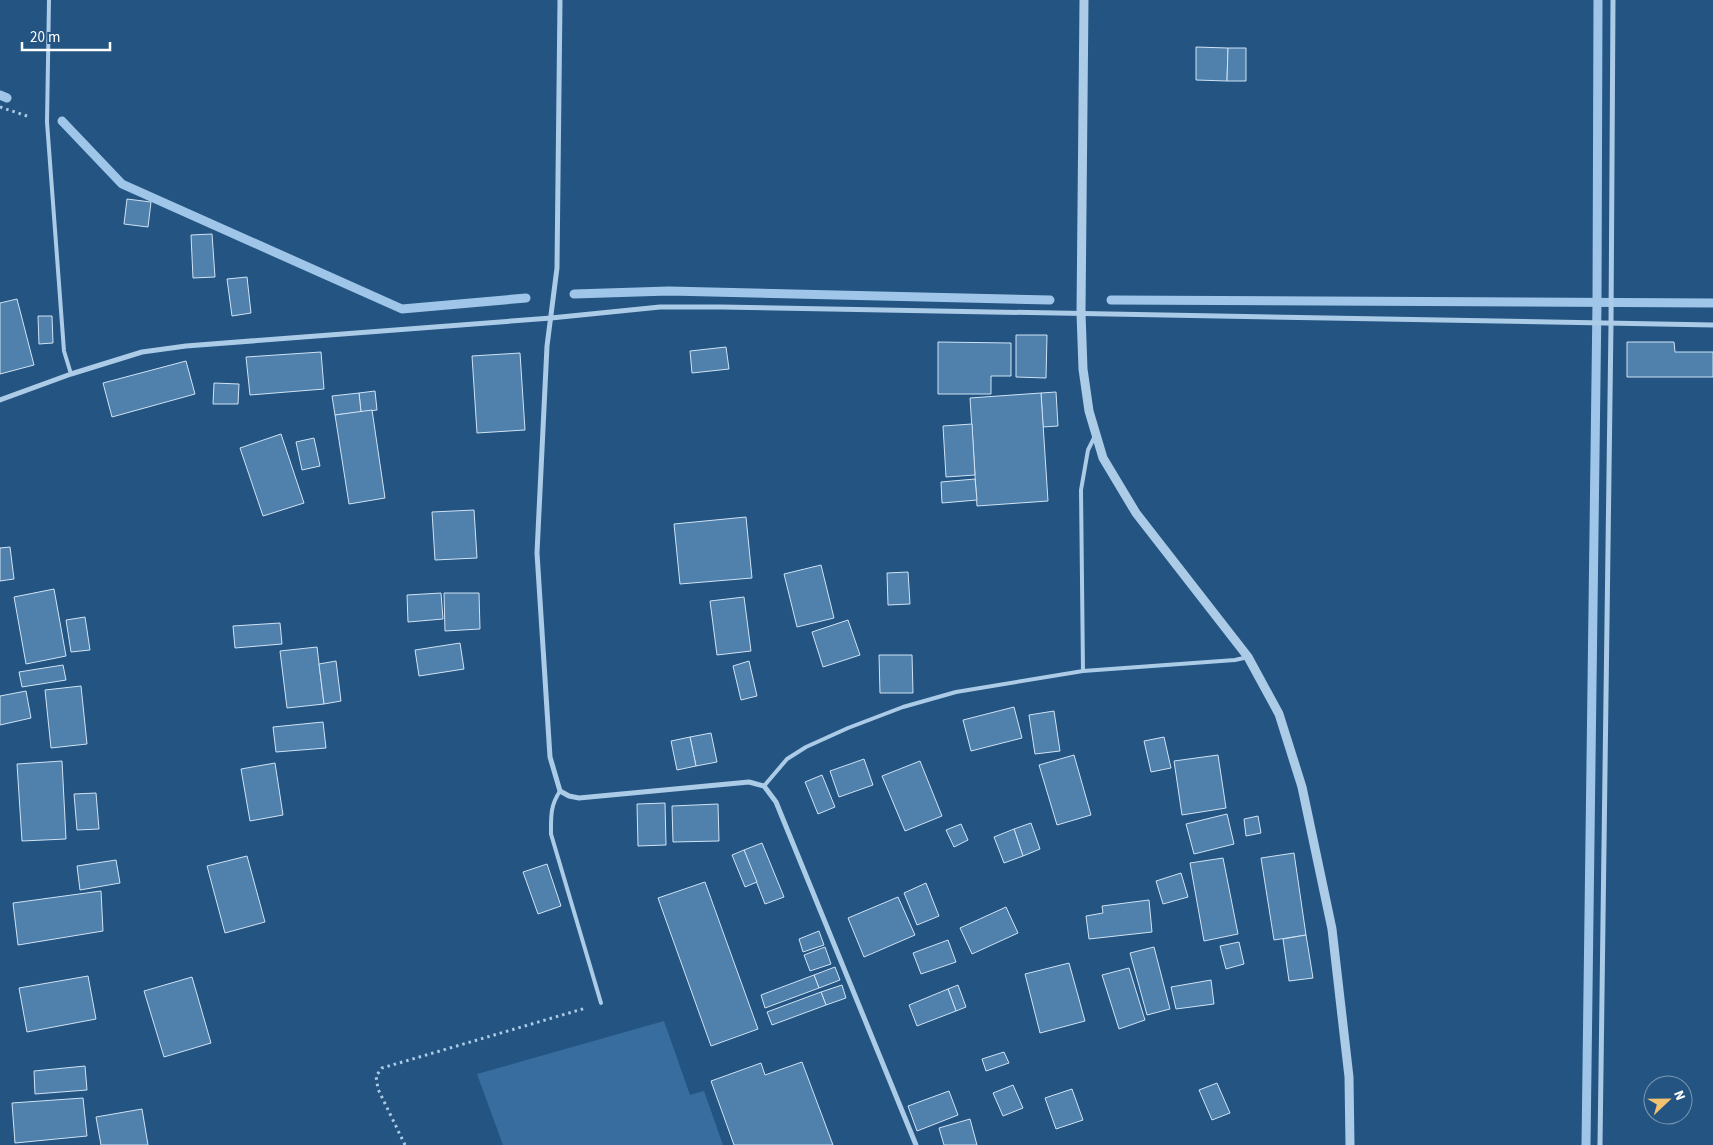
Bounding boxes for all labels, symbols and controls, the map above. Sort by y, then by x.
scale bar [22,20,110,52]
text: 20 m [30,27,60,48]
north arrow [1643,1075,1693,1125]
text: N [1668,1087,1690,1104]

